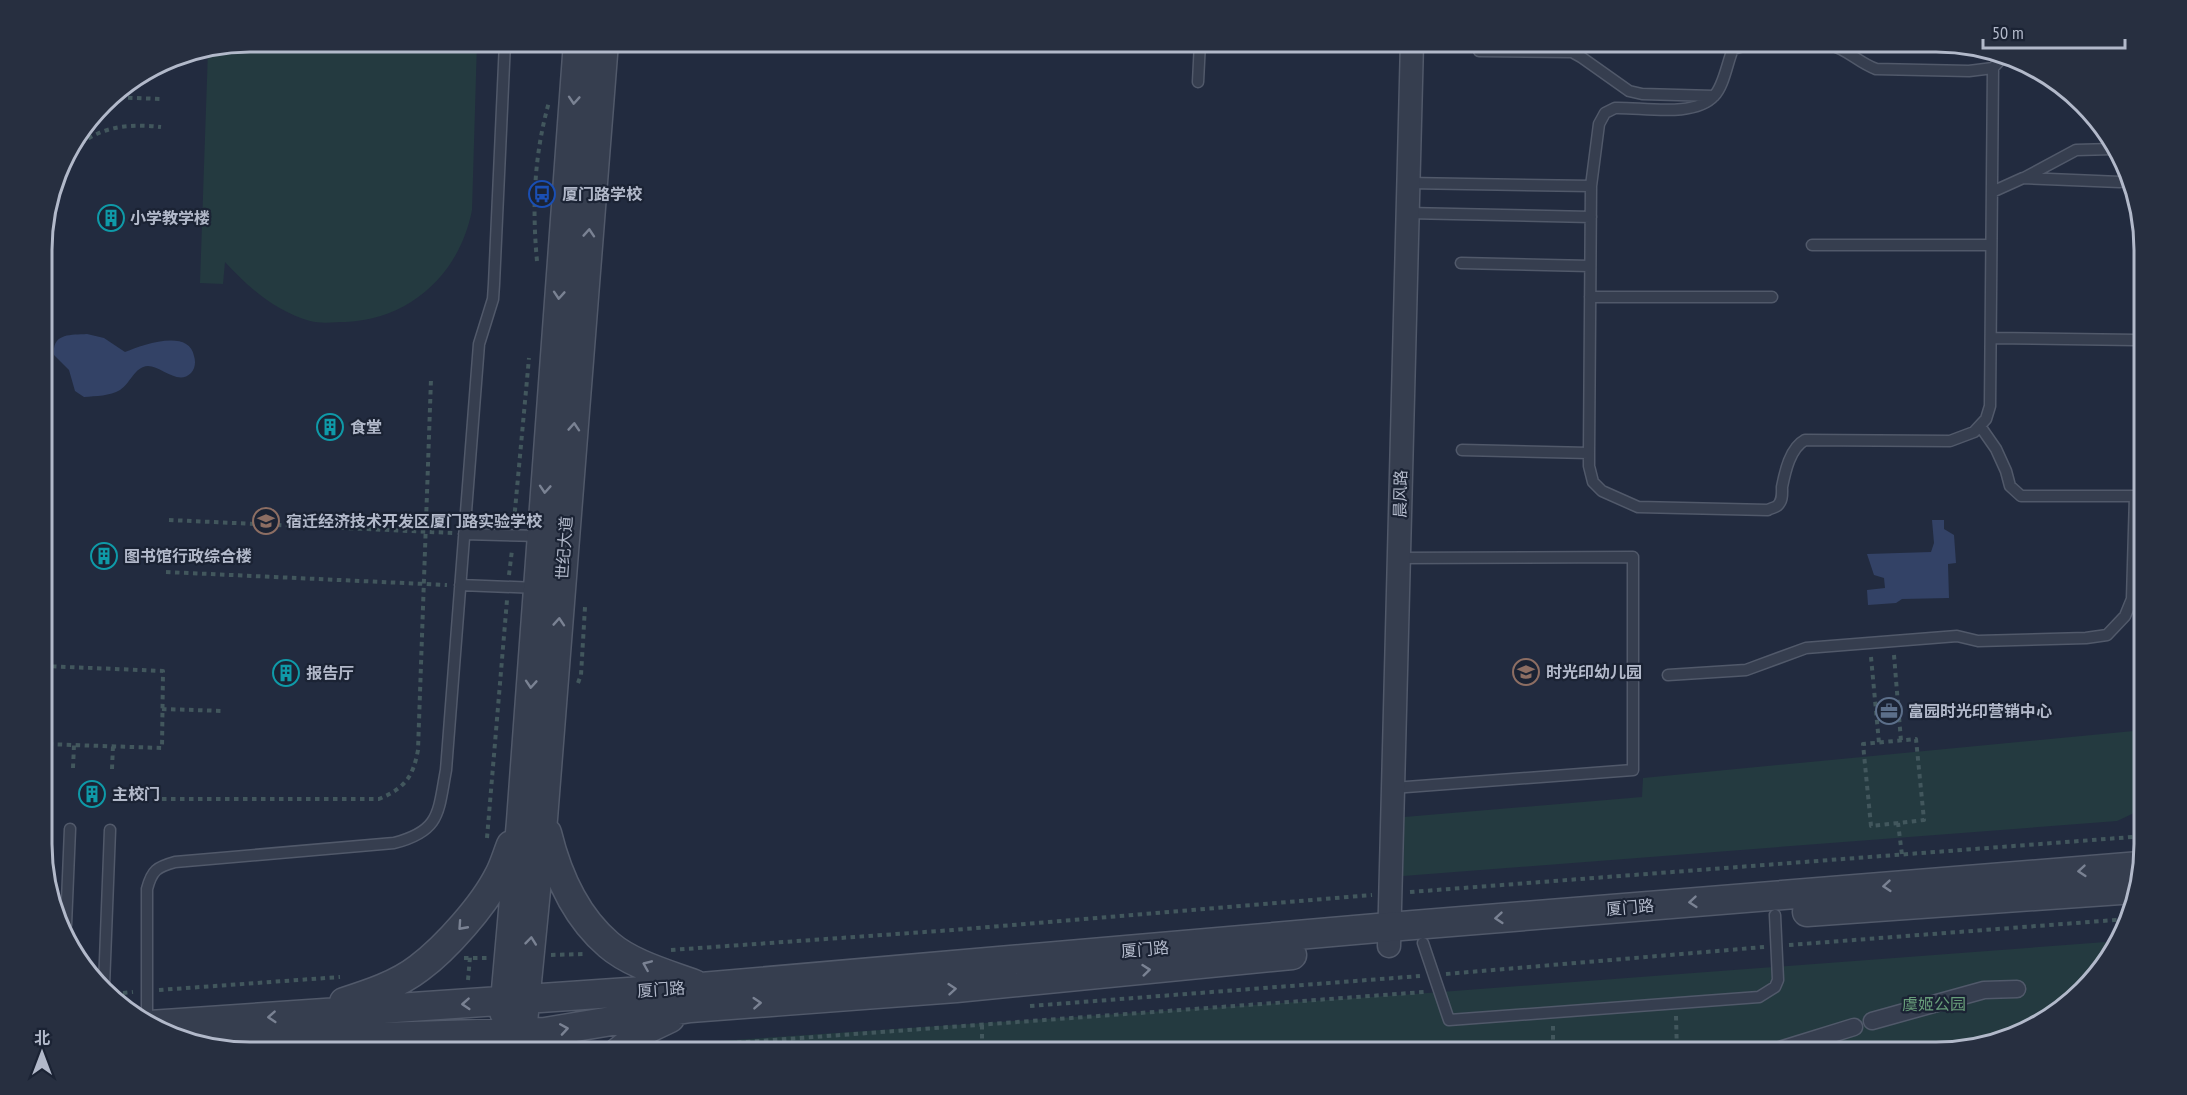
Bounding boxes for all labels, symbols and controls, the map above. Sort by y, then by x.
scale bar [1983,12,2126,50]
text: 50 m [1992,21,2024,44]
one-way arrow [567,96,580,105]
bus stop icon: 厦门路学校 [527,179,557,209]
place label: 厦门路学校 [562,184,643,204]
building icon: 小学教学楼 [96,203,126,233]
place label: 小学教学楼 [130,208,210,228]
one-way arrow [582,228,595,237]
one-way arrow [553,290,566,299]
building icon: 食堂 [315,412,345,442]
place label: 食堂 [350,417,382,437]
one-way arrow [567,423,580,432]
street label: 晨风路 [1390,470,1410,518]
one-way arrow [539,485,552,494]
school or university icon: 宿迁经济技术开发区厦门路实验学校 [251,506,281,536]
place label: 宿迁经济技术开发区厦门路实验学校 [286,511,543,531]
street label: 世纪大道 [552,515,576,581]
building icon: 图书馆行政综合楼 [89,541,119,571]
place label: 图书馆行政综合楼 [124,546,252,566]
one-way arrow [552,617,565,626]
school or university icon: 时光印幼儿园 [1511,657,1541,687]
building icon: 报告厅 [271,658,301,688]
place label: 时光印幼儿园 [1546,662,1642,682]
place label: 报告厅 [306,663,354,683]
one-way arrow [525,679,538,688]
office icon: 富园时光印营销中心 [1874,696,1904,726]
place label: 富园时光印营销中心 [1908,701,2052,721]
building icon: 主校门 [77,779,107,809]
place label: 主校门 [112,784,160,804]
one-way arrow [2077,864,2086,877]
one-way arrow [1883,879,1892,892]
street label: 厦门路 [1605,895,1655,919]
one-way arrow [1688,895,1697,908]
one-way arrow [1494,911,1503,924]
one-way arrow [458,919,469,930]
one-way arrow [524,937,536,946]
street label: 厦门路 [1120,937,1170,961]
one-way arrow [642,960,653,972]
one-way arrow [1141,964,1150,977]
street label: 厦门路 [636,977,686,1001]
one-way arrow [947,982,956,995]
park label: 虞姬公园 [1902,994,1966,1014]
one-way arrow [462,997,471,1010]
one-way arrow [753,997,762,1010]
one-way arrow [267,1011,276,1024]
north arrow [12,1023,72,1083]
one-way arrow [560,1023,569,1035]
text: 北 [34,1028,50,1048]

